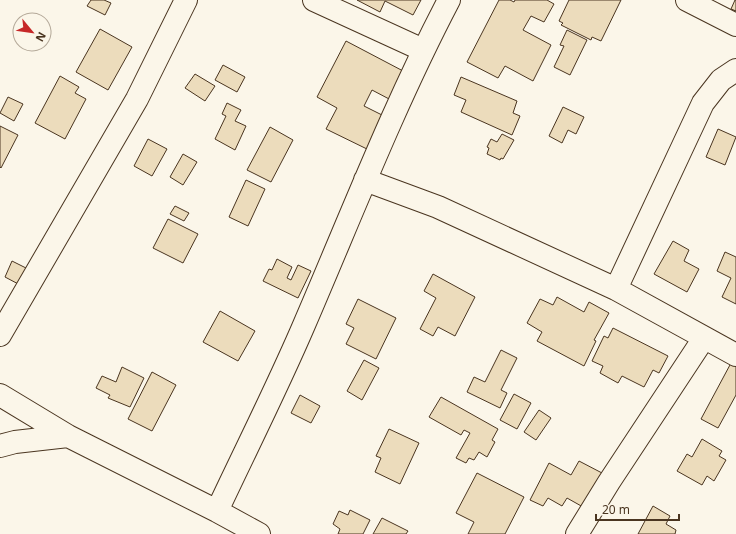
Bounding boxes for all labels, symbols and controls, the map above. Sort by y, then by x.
north arrow [12,12,52,52]
text: N [32,30,50,45]
scale bar [596,496,679,522]
text: 20 m [602,501,630,518]

